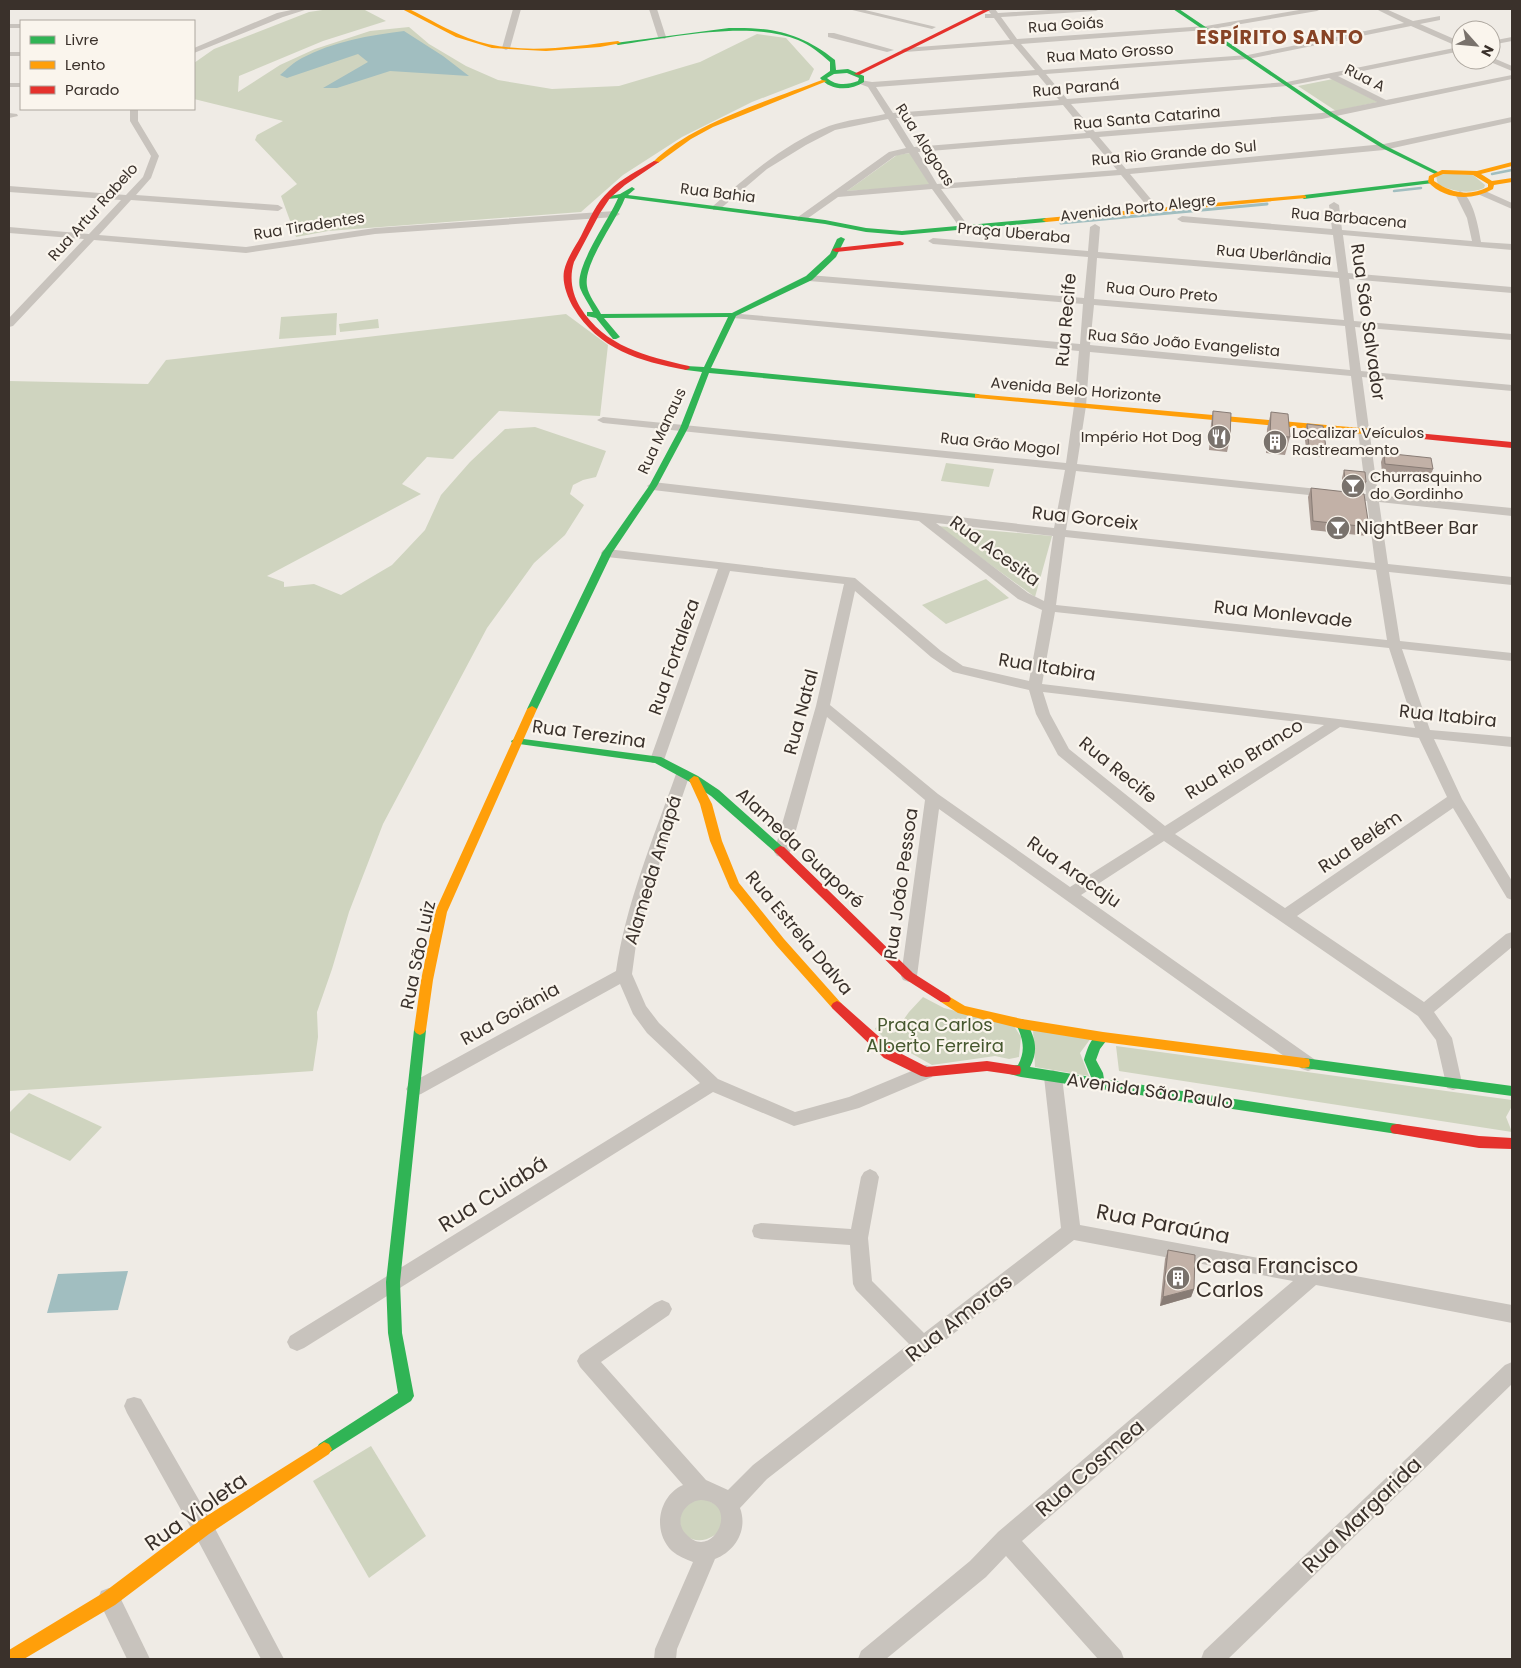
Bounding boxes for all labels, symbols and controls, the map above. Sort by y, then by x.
street label: Rua Goiás [1027,11,1105,38]
legend [20,20,195,110]
north arrow [1451,20,1501,70]
district label: ESPÍRITO SANTO [1196,24,1364,51]
text: Livre [65,29,98,50]
street label: Rua Mato Grosso [1046,38,1174,67]
text: N [1476,42,1499,60]
text: Lento [65,54,105,75]
street label: Rua A [1341,58,1389,97]
street label: Rua Paraná [1032,73,1120,102]
text: Parado [65,79,119,100]
street label: Rua Alagoas [891,99,960,190]
street label: Rua Santa Catarina [1073,101,1221,134]
street label: Rua Rio Grande do Sul [1091,135,1257,170]
street label: Rua Artur Rabelo [43,158,142,265]
street label: Rua Bahia [679,177,757,208]
street label: Avenida Porto Alegre [1059,189,1217,226]
street label: Rua Barbacena [1290,202,1408,233]
street label: Rua Tiradentes [252,206,366,245]
street label: Praça Uberaba [957,217,1071,248]
street label: Rua Uberlândia [1216,239,1332,270]
street label: Rua São Salvador [1345,242,1392,402]
street label: Rua Recife [1049,272,1082,368]
street label: Rua Ouro Preto [1105,276,1219,307]
street label: Rua São João Evangelista [1087,324,1281,361]
street label: Avenida Belo Horizonte [990,372,1162,407]
street label: Rua Manaus [632,384,691,477]
place label: Localizar Veículos Rastreamento [1292,422,1424,460]
restaurant icon: Império Hot Dog [1206,424,1232,450]
place label: Império Hot Dog [1081,426,1202,447]
street label: Rua Grão Mogol [939,427,1061,460]
building icon: Localizar Veículos Rastreamento [1262,429,1288,455]
place label: Churrasquinho do Gordinho [1370,466,1482,504]
bar icon: Churrasquinho do Gordinho [1340,473,1366,499]
street label: Rua Gorceix [1031,499,1140,536]
street label: Rua Acesita [945,509,1046,592]
bar icon: NightBeer Bar [1325,515,1351,541]
place label: NightBeer Bar [1356,515,1478,540]
street label: Rua Monlevade [1213,594,1354,633]
street label: Rua Fortaleza [642,595,705,718]
street label: Rua Itabira [997,646,1097,687]
street label: Rua Natal [777,666,824,757]
street label: Rua Itabira [1398,698,1498,733]
street label: Rua Rio Branco [1180,712,1308,805]
street label: Rua Terezina [531,713,648,754]
street label: Rua Recife [1074,730,1163,809]
street label: Alameda Guaporé [731,782,870,914]
street label: Alameda Amapá [618,792,687,948]
street label: Rua Belém [1313,804,1406,879]
street label: Rua João Pessoa [877,806,924,961]
street label: Rua Aracaju [1022,830,1126,913]
street label: Rua Estrela Dalva [740,865,859,1000]
street label: Rua São Luiz [394,898,441,1011]
street label: Rua Goiânia [456,976,564,1051]
park label: Praça Carlos Alberto Ferreira [866,1012,1004,1058]
street label: Avenida São Paulo [1065,1066,1235,1115]
street label: Rua Cuiabá [433,1149,553,1239]
street label: Rua Paraúna [1094,1196,1232,1251]
place label: Casa Francisco Carlos [1196,1251,1358,1304]
building icon: Casa Francisco Carlos [1165,1265,1191,1291]
street label: Rua Amoras [899,1267,1018,1369]
street label: Rua Cosmea [1029,1412,1150,1523]
street label: Rua Margarida [1296,1450,1428,1579]
street label: Rua Violeta [139,1466,253,1558]

